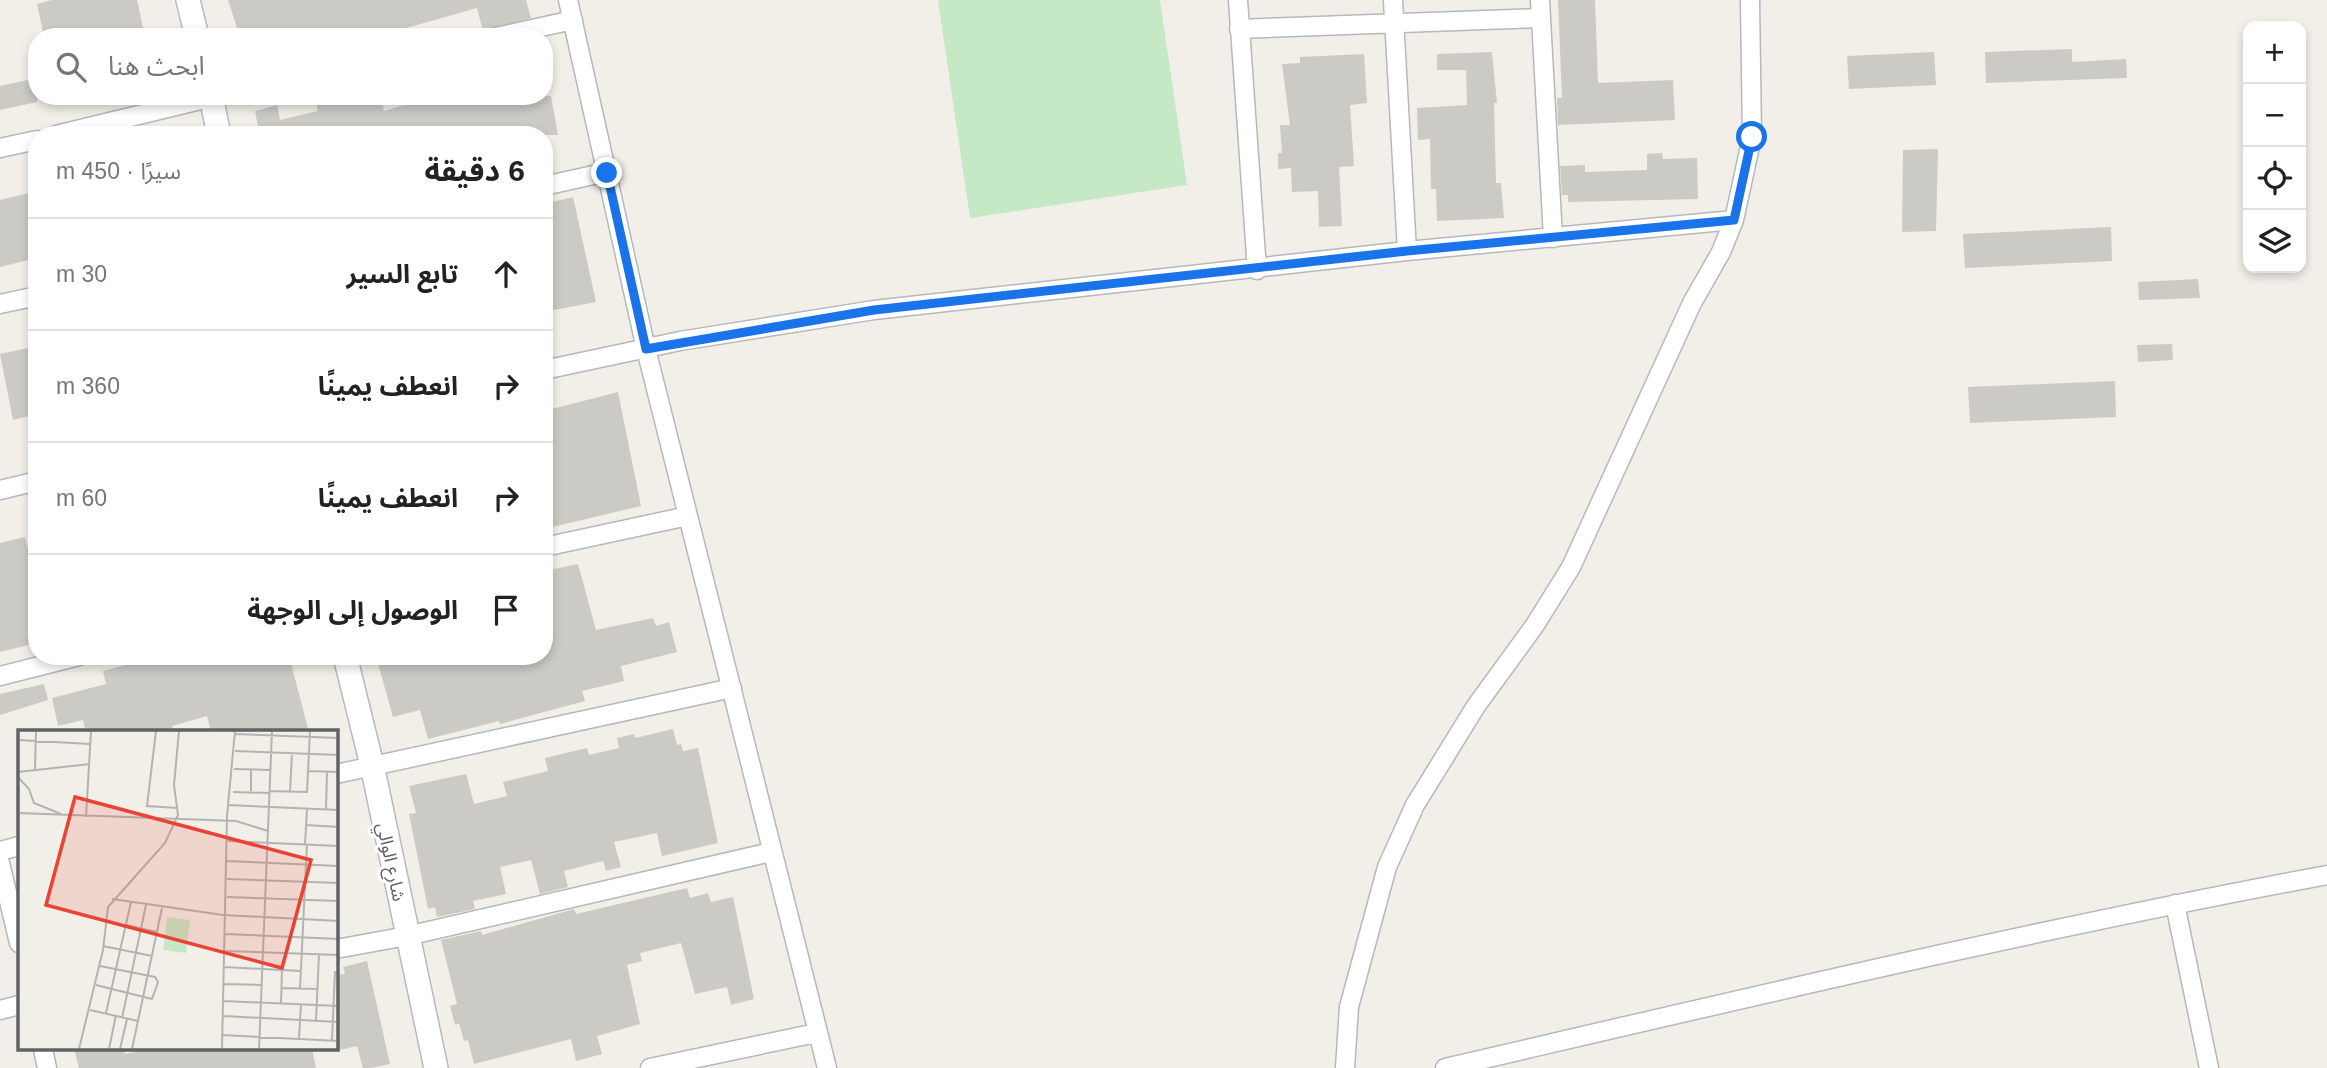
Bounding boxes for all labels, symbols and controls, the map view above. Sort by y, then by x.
map controls [2243,21,2306,273]
button: + [2243,21,2306,84]
search box [28,28,553,105]
icon: search [52,48,90,86]
text: ابحث هنا [108,51,205,81]
button: − [2243,84,2306,147]
route start [1736,121,1767,152]
button: locate [2243,147,2306,210]
text: 6 دقيقة [424,154,525,187]
route end [591,157,622,188]
text: سيرًا · 450 m [56,158,181,184]
button: layers [2243,210,2306,273]
icon: ahead [487,255,525,293]
text: تابع السير [346,259,458,289]
text: 30 m [56,261,107,287]
icon: right [487,367,525,405]
text: انعطف يمينًا [318,371,458,401]
text: 360 m [56,373,120,399]
icon: right [487,479,525,517]
text: انعطف يمينًا [318,483,458,513]
text: 60 m [56,485,107,511]
icon: arrive [487,591,525,629]
text: الوصول إلى الوجهة [247,595,458,625]
inset map [18,730,338,1050]
street label: شارع الوالي [369,821,409,904]

